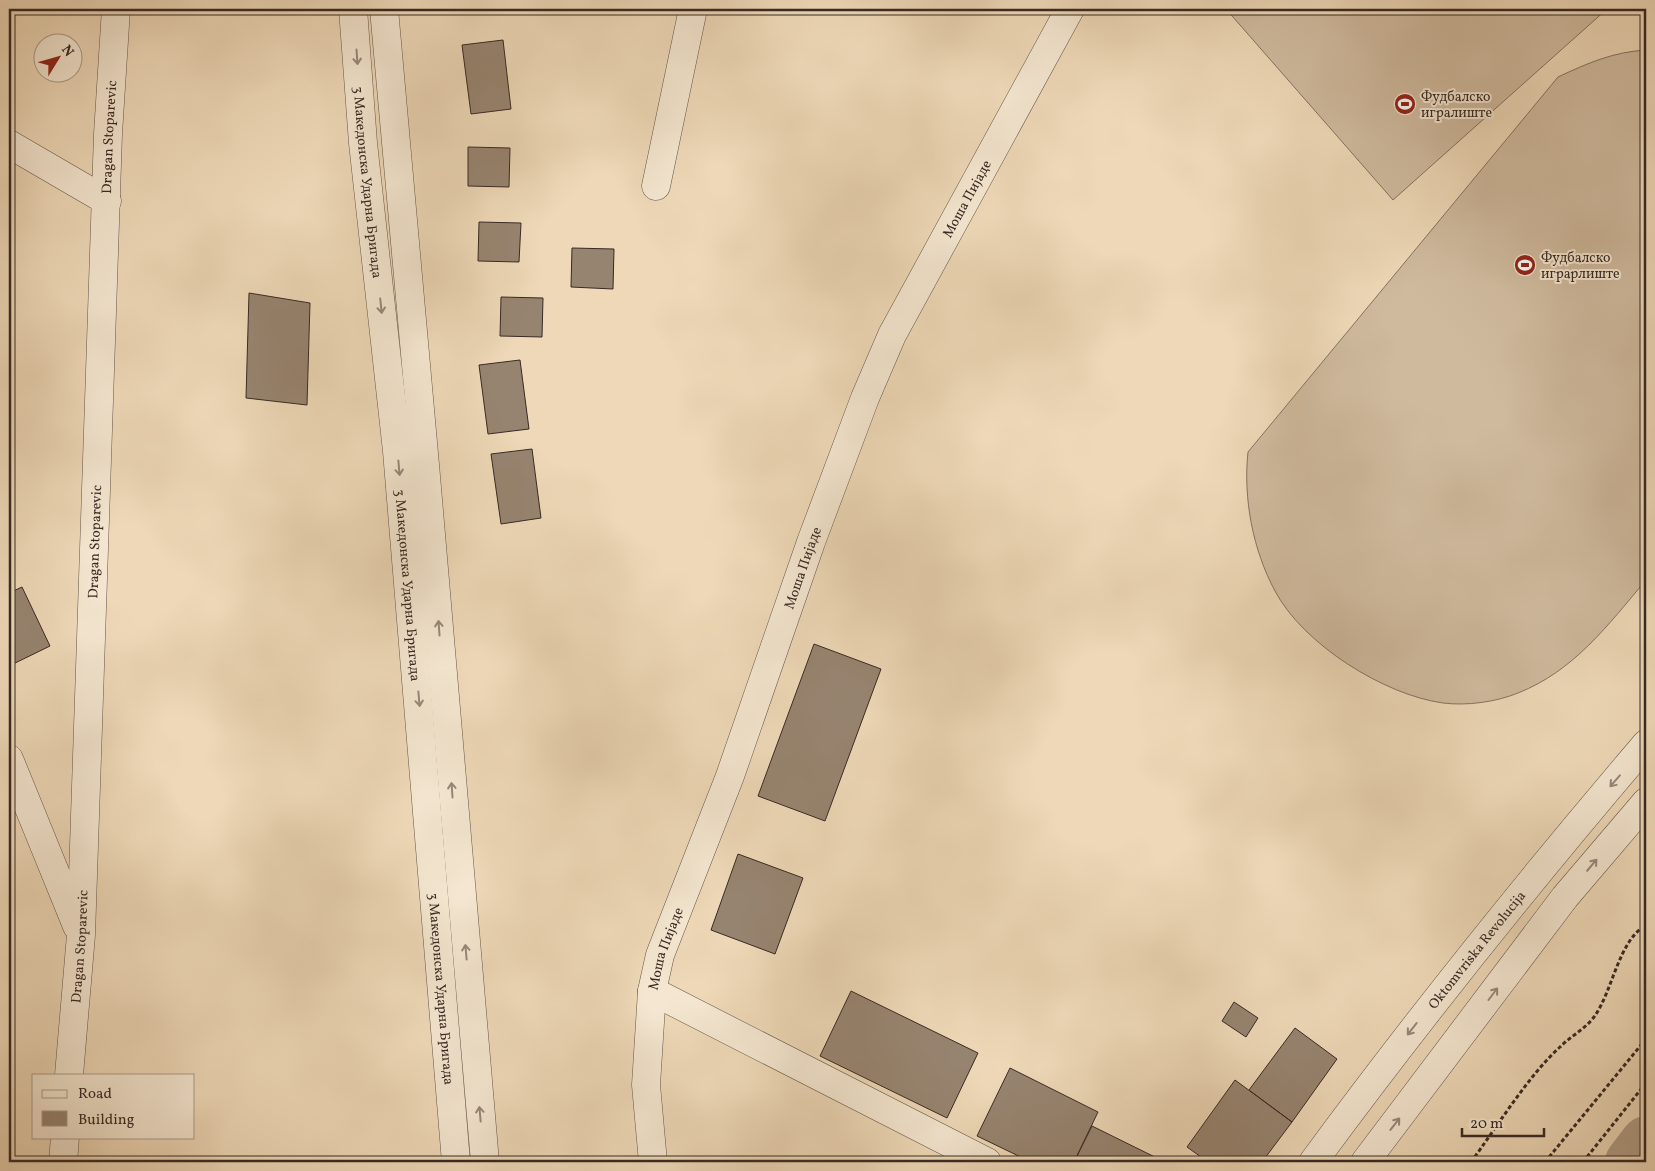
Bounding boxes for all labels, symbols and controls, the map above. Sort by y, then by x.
north arrow [32,32,82,82]
text: N [57,41,78,61]
one-way arrow [352,49,361,65]
street label: Dragan Stoparevic [98,80,122,194]
street label: 3 Македонска Ударна Бригада [348,86,386,279]
place label: Фудбалскo игралиште [1421,88,1492,123]
sports icon: Фудбалскo игралиште [1393,92,1417,116]
street label: Моша Пијаде [939,157,997,242]
place label: Фудбалскo играрлиште [1541,249,1620,284]
sports icon: Фудбалскo играрлиште [1513,253,1537,277]
one-way arrow [376,298,386,314]
one-way arrow [394,459,404,475]
street label: Dragan Stoparevic [84,485,107,599]
street label: 3 Македонска Ударна Бригада [389,489,424,682]
street label: Моша Пијаде [780,524,827,612]
one-way arrow [435,620,444,636]
one-way arrow [414,691,424,707]
one-way arrow [1609,774,1620,787]
one-way arrow [447,782,456,798]
one-way arrow [1587,859,1598,872]
street label: Oktomvriska Revolucija [1424,887,1531,1014]
street label: Dragan Stoparevic [67,889,94,1004]
street label: 3 Македонска Ударна Бригада [423,892,458,1086]
street label: Моша Пијаде [645,905,689,992]
one-way arrow [461,944,471,960]
one-way arrow [1488,987,1498,1001]
one-way arrow [1407,1022,1418,1035]
legend [32,1074,195,1138]
text: Road [78,1084,112,1105]
one-way arrow [475,1106,485,1122]
scale bar [1462,1106,1545,1138]
text: Building [78,1110,135,1131]
text: 20 m [1470,1114,1503,1135]
one-way arrow [1390,1118,1401,1131]

